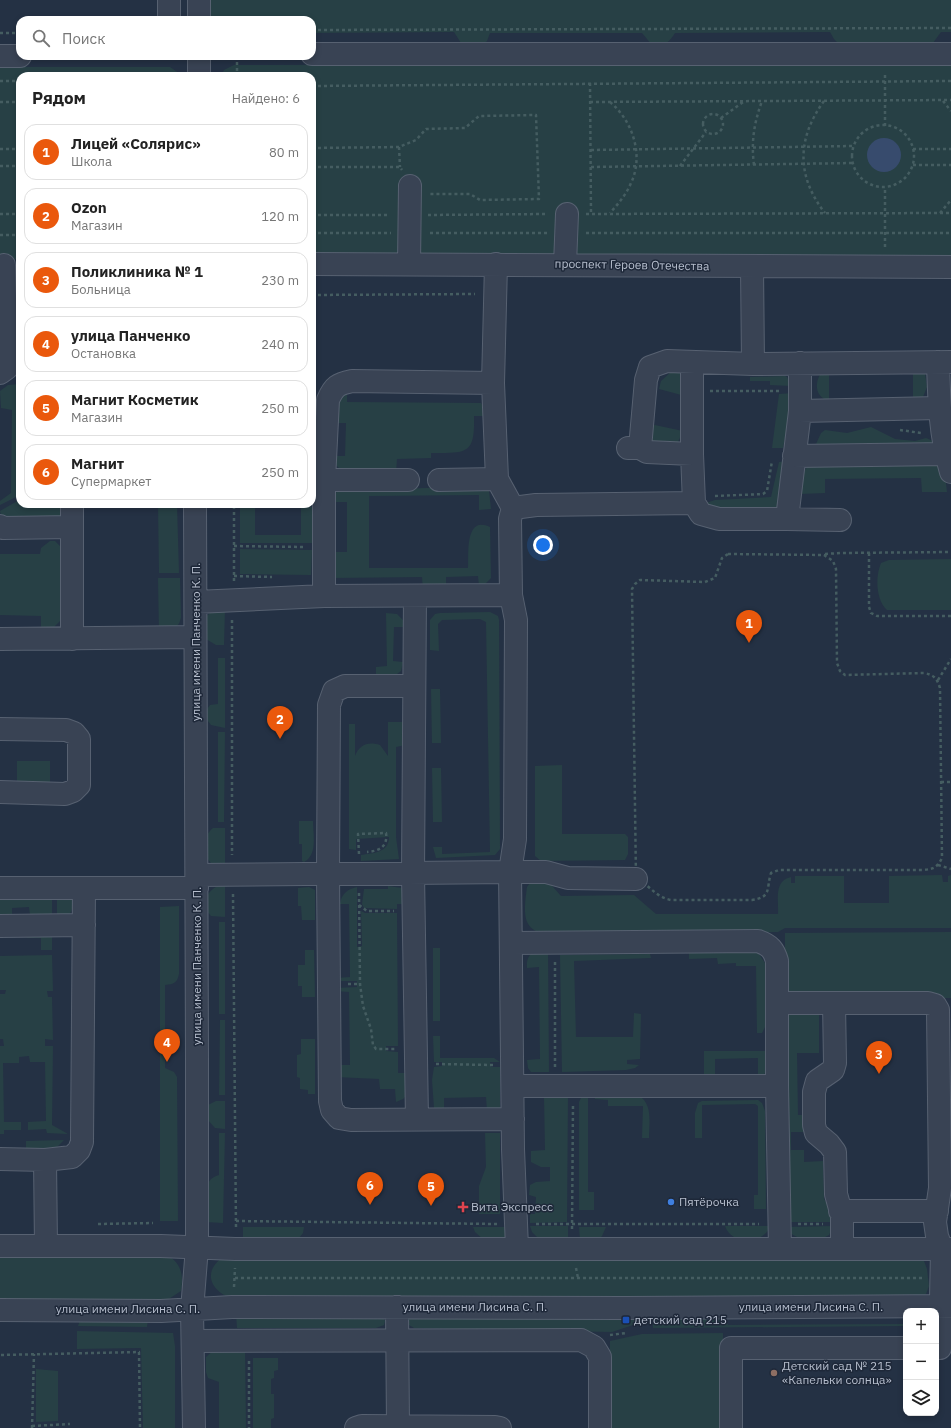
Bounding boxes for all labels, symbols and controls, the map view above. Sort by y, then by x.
search box [16,16,316,60]
icon: search [30,27,52,49]
text: Поиск [62,29,105,48]
text: Рядом [32,87,86,109]
text: Найдено: 6 [232,90,300,107]
text: Лицей «Солярис» [71,134,201,153]
text: 1 [42,144,50,161]
text: 80 m [269,144,299,161]
text: Школа [71,153,112,170]
text: Ozon [71,198,107,217]
text: 2 [42,208,50,225]
text: 120 m [261,208,299,225]
text: Магазин [71,217,123,234]
street label: проспект Героев Отечества [555,256,710,273]
text: Поликлиника № 1 [71,262,203,281]
text: 3 [42,272,50,289]
text: 230 m [261,272,299,289]
text: Больница [71,281,131,298]
text: улица Панченко [71,326,190,345]
text: 4 [42,336,50,353]
text: 240 m [261,336,299,353]
text: Остановка [71,345,136,362]
text: Магнит Косметик [71,390,199,409]
text: 5 [42,400,50,417]
text: 250 m [261,400,299,417]
text: Магазин [71,409,123,426]
text: Магнит [71,454,124,473]
text: 6 [42,464,50,481]
text: 250 m [261,464,299,481]
text: Супермаркет [71,473,151,490]
your location [533,535,553,555]
street label: улица имени Панченко К. П. [188,563,203,721]
pin: 1 [736,610,762,643]
pin: 2 [267,706,293,739]
street label: улица имени Панченко К. П. [189,887,204,1045]
pin: 4 [154,1029,180,1062]
pin: 3 [866,1041,892,1074]
pin: 6 [357,1172,383,1205]
pin: 5 [418,1173,444,1206]
place label: Пятёрочка [679,1194,739,1209]
marker: Пятёрочка [666,1197,676,1207]
place label: Вита Экспресс [471,1199,553,1214]
marker: Вита Экспресс [458,1202,468,1212]
street label: улица имени Лисина С. П. [403,1299,547,1314]
street label: улица имени Лисина С. П. [739,1299,883,1314]
street label: улица имени Лисина С. П. [56,1301,200,1316]
map controls [903,1308,939,1416]
button: + [903,1308,939,1344]
place label: детский сад 215 [634,1312,727,1327]
marker: детский сад 215 [621,1315,631,1325]
button: − [903,1344,939,1380]
place label: Детский сад № 215 «Капельки солнца» [782,1358,892,1387]
marker: Детский сад № 215 «Капельки солнца» [769,1368,779,1378]
button: layers [903,1380,939,1416]

